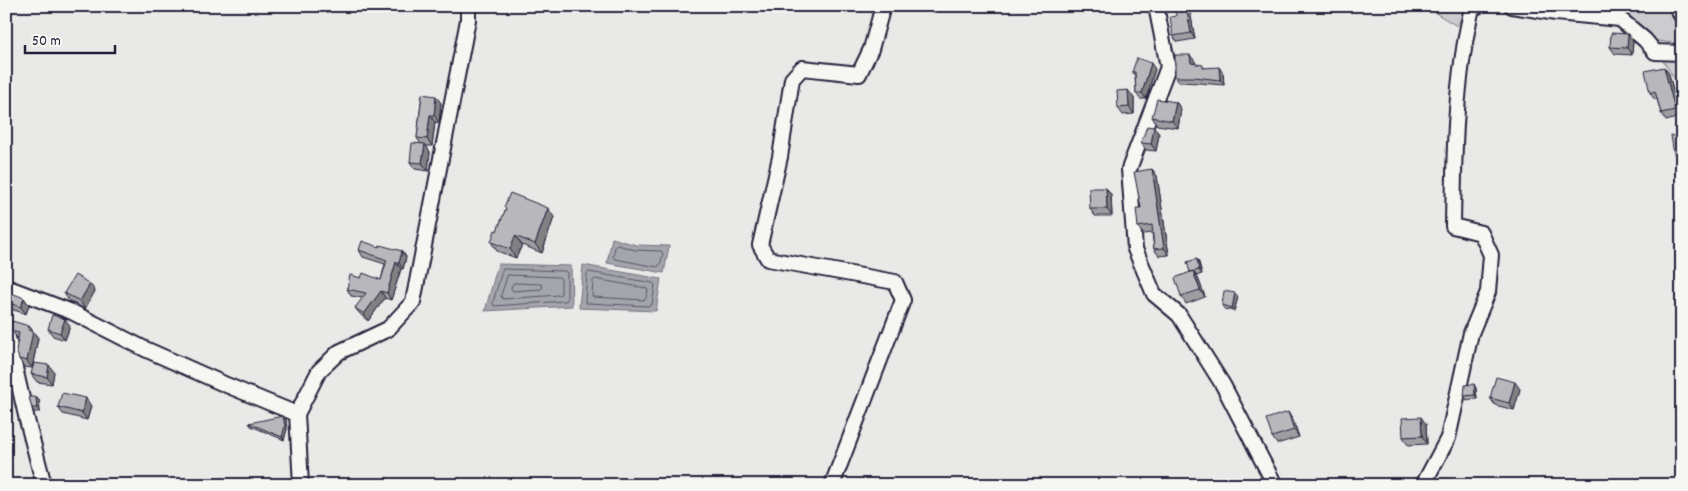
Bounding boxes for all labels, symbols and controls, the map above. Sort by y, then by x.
scale bar [25,22,115,54]
text: 50 m [32,31,61,53]

